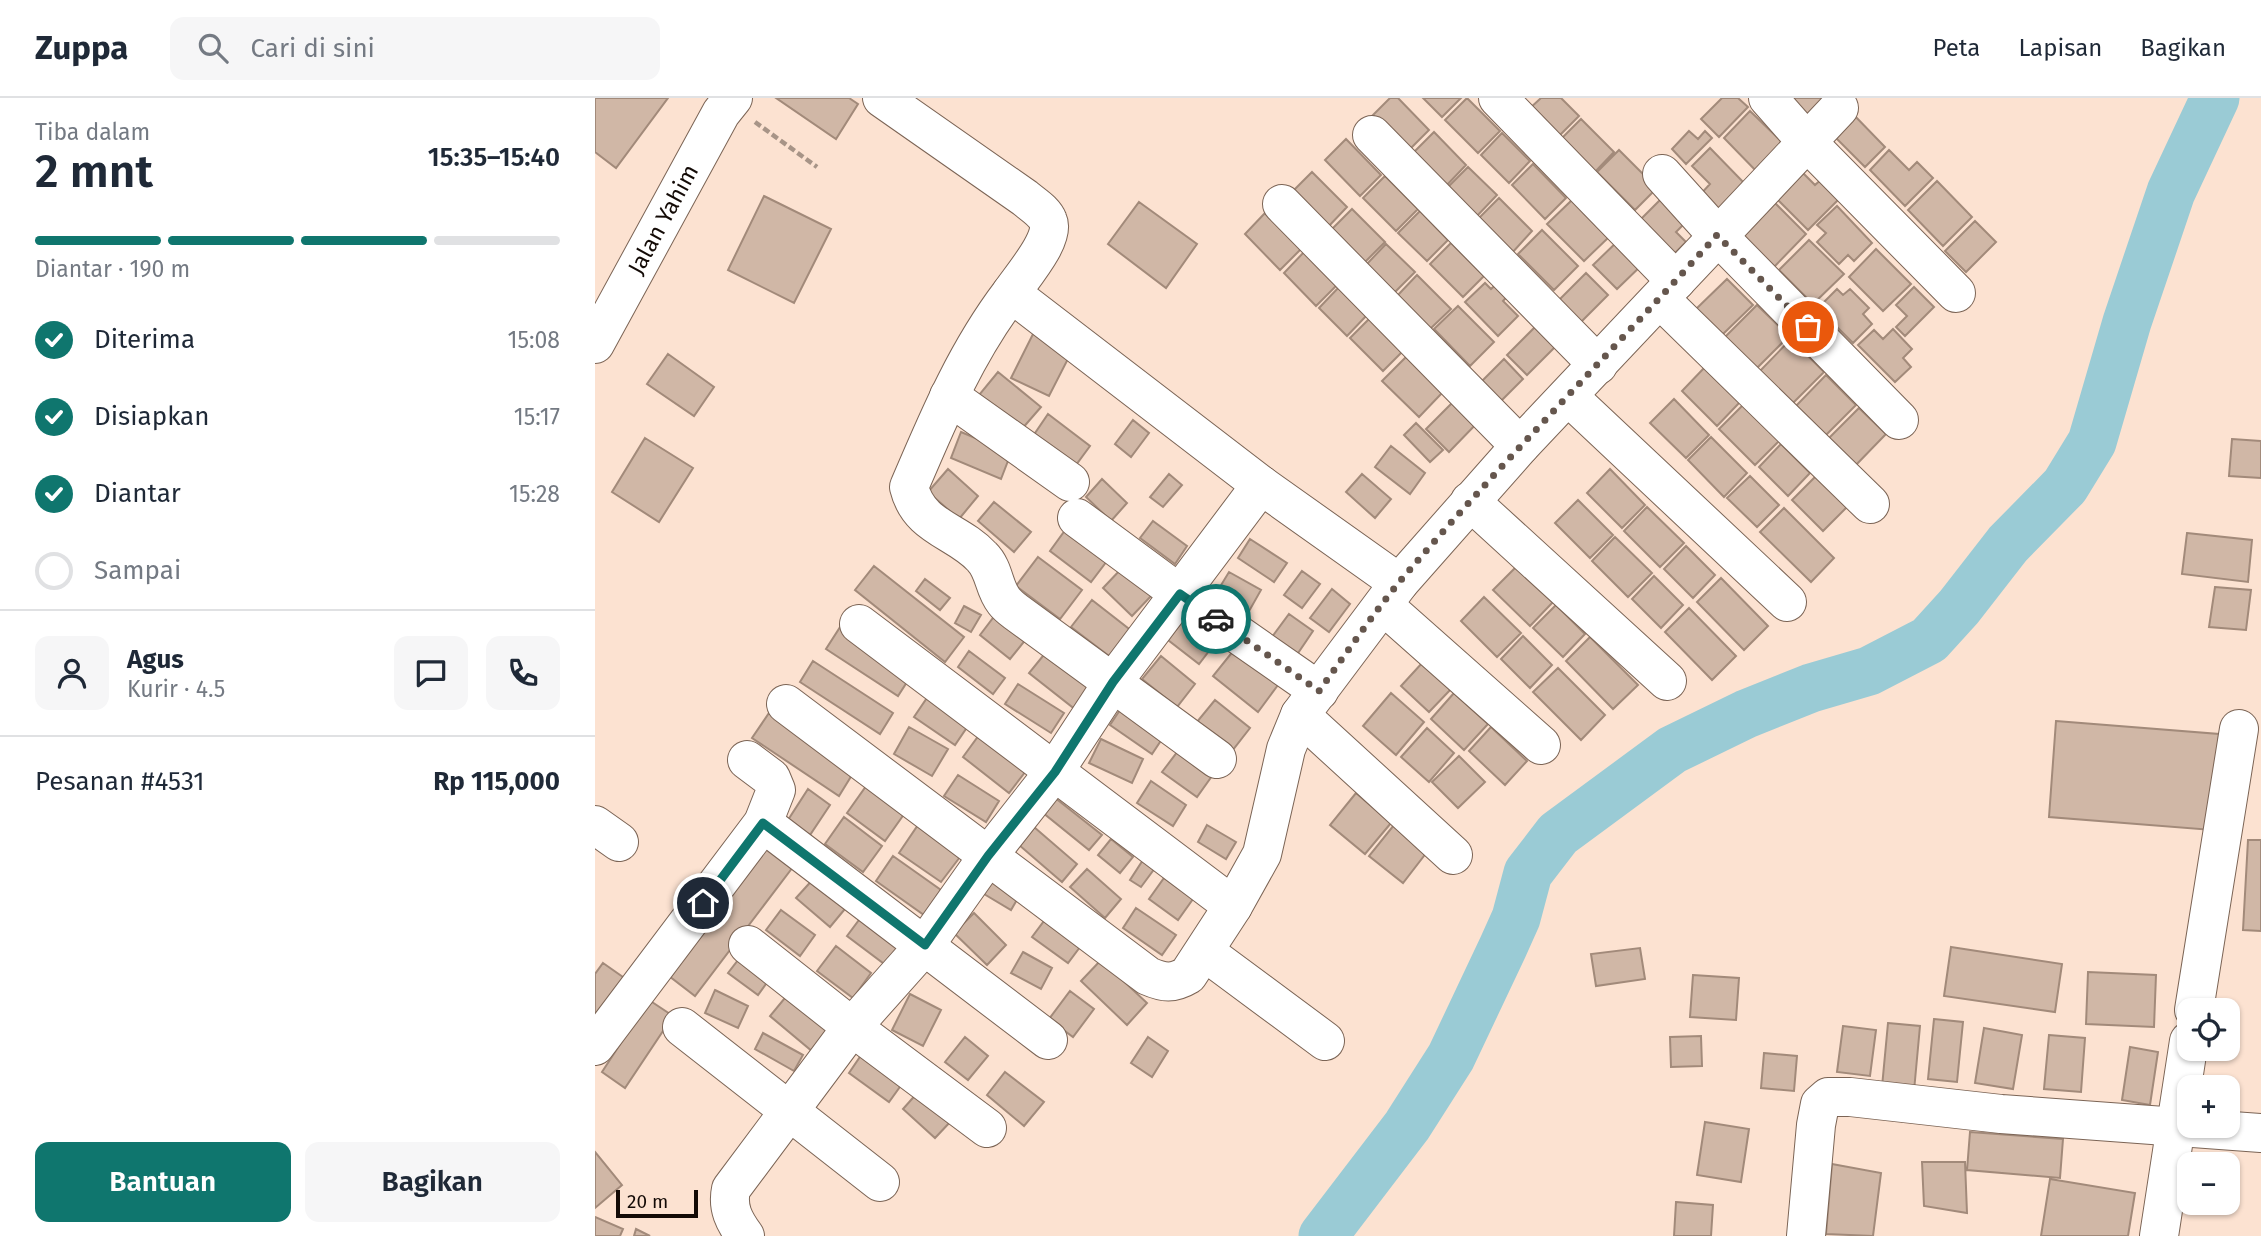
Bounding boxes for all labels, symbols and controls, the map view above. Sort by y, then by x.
search box [170,17,660,80]
text: Zuppa [35,28,128,68]
icon: search [194,29,232,67]
text: Cari di sini [250,33,375,64]
text: Peta [1933,34,1980,62]
text: Lapisan [2018,34,2102,62]
text: Bagikan [2140,34,2226,62]
text: Tiba dalam [35,118,150,146]
text: 15:35–15:40 [428,142,560,173]
text: 2 mnt [35,144,153,199]
street label: Jalan Yahim [622,159,704,279]
text: Diantar · 190 m [35,255,190,283]
pin [1778,297,1838,357]
icon: bag [1789,308,1827,346]
icon: check [35,321,73,359]
text: Diterima [94,324,195,355]
text: 15:08 [507,326,560,354]
icon: check [35,398,73,436]
text: Disiapkan [94,401,209,432]
text: 15:17 [514,403,560,431]
icon: check [35,475,73,513]
text: Diantar [94,478,181,509]
text: 15:28 [509,480,560,508]
text: Sampai [94,555,181,586]
courier [1181,584,1251,654]
icon: car [1197,600,1235,638]
button: person [35,636,109,710]
button: chat [394,636,468,710]
button: phone [486,636,560,710]
text: Agus [127,644,184,675]
text: Kurir · 4.5 [127,675,225,703]
text: Pesanan #4531 [35,766,205,797]
text: Rp 115,000 [433,766,560,797]
pin [673,873,733,933]
icon: home [684,884,722,922]
map controls [2177,998,2240,1215]
button: locate [2177,998,2240,1061]
button: + [2177,1075,2240,1138]
button: Bantuan [35,1142,291,1222]
button: Bagikan [305,1142,560,1222]
button: − [2177,1152,2240,1215]
scale bar [616,1187,698,1219]
text: 20 m [627,1190,668,1213]

